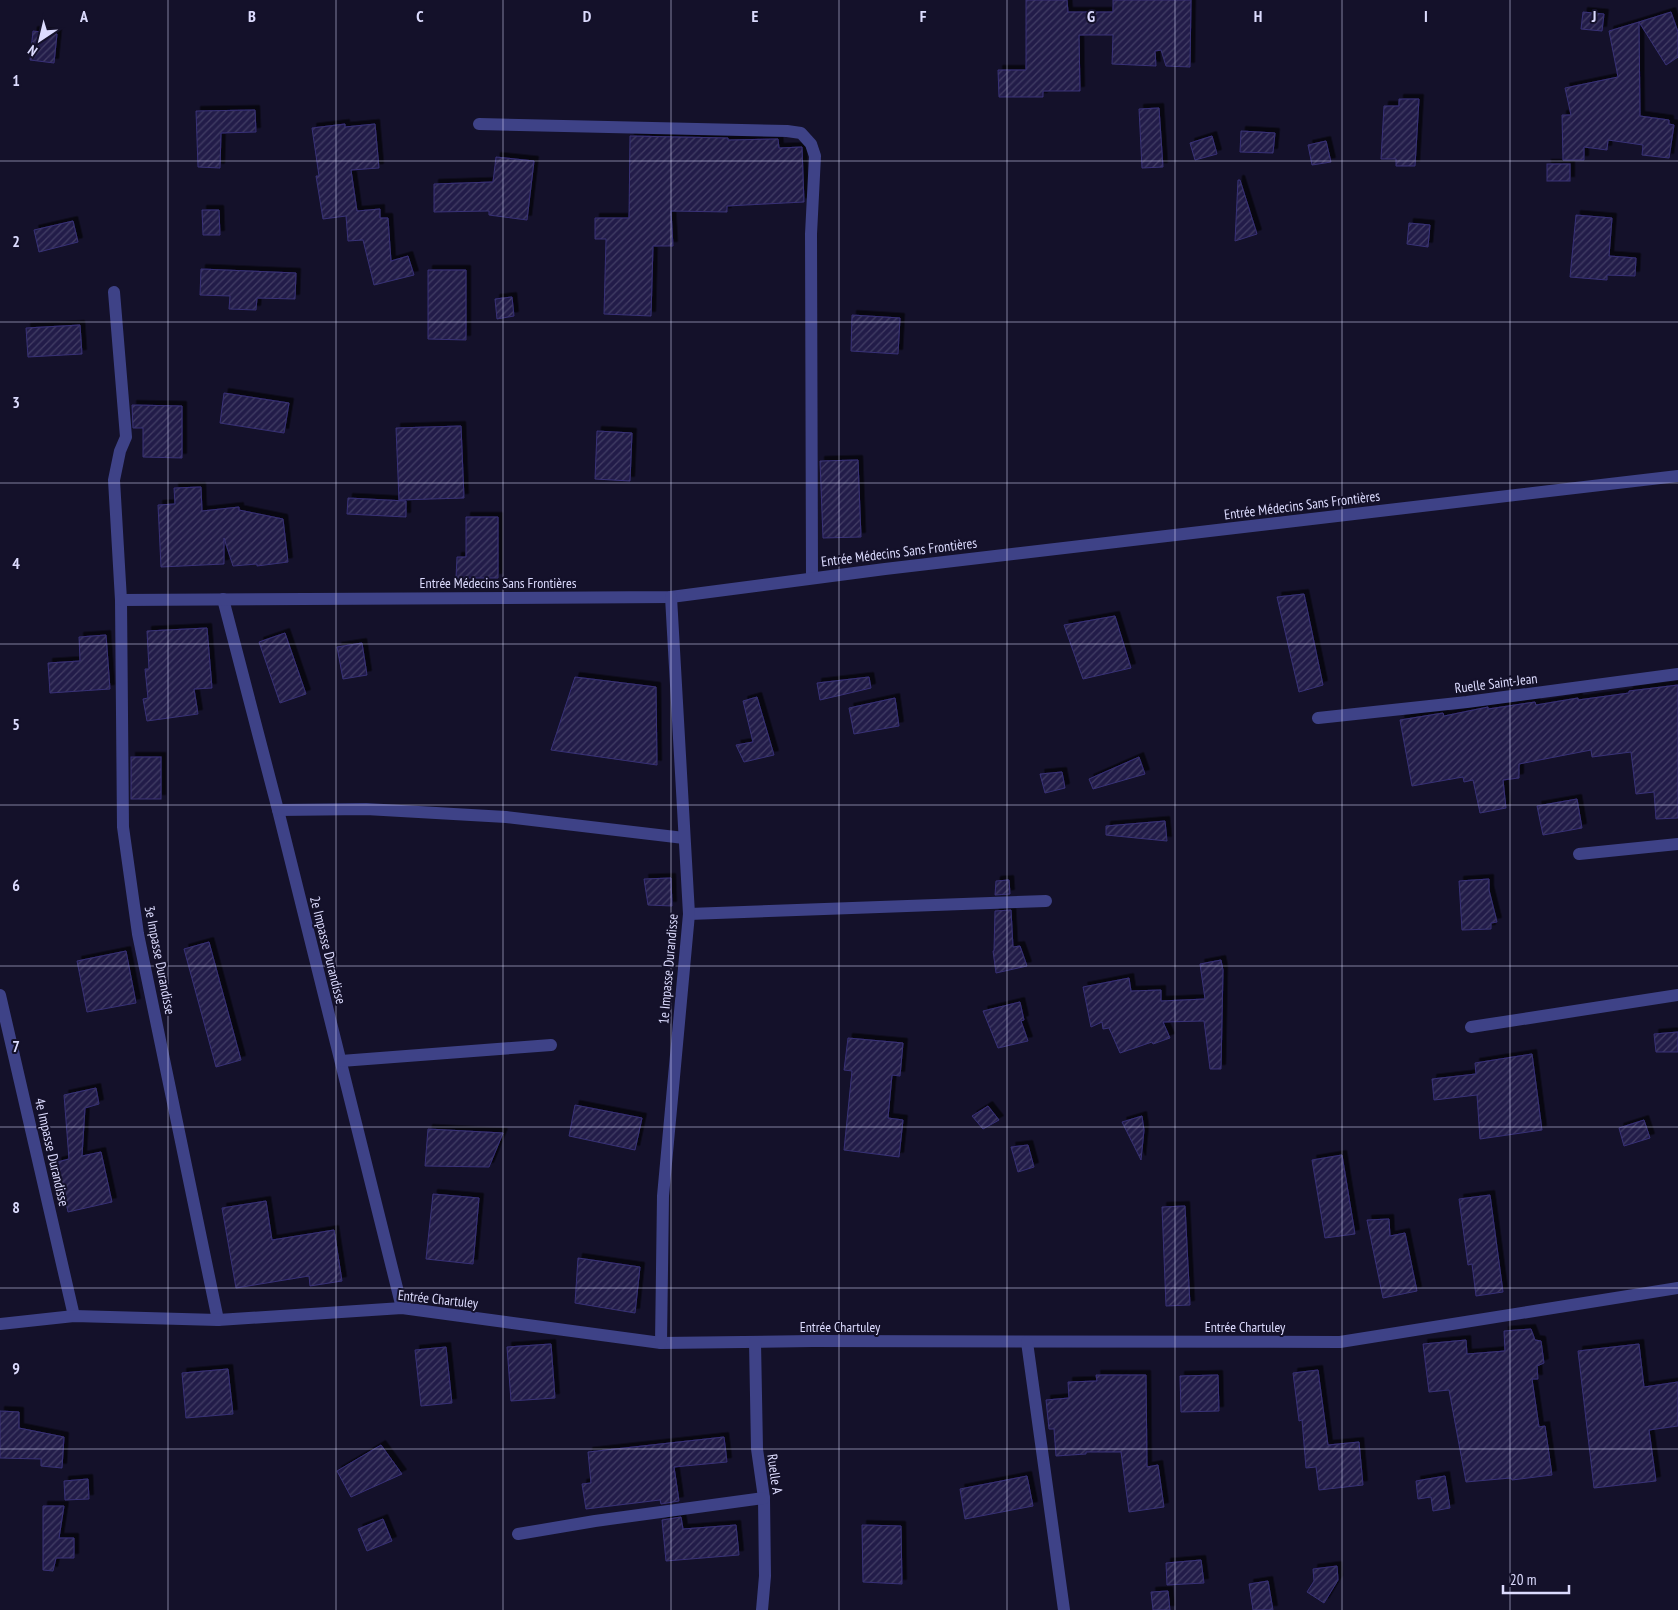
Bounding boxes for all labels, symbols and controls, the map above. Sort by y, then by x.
text: A [79,6,89,26]
text: B [248,6,256,26]
text: C [416,6,424,26]
text: D [583,6,592,26]
text: E [752,6,759,26]
text: F [920,6,927,26]
text: G [1087,6,1095,26]
text: H [1254,6,1262,26]
text: I [1424,6,1428,26]
text: J [1591,6,1596,26]
north arrow [15,15,65,65]
text: N [24,41,41,60]
text: 1 [12,70,20,90]
text: 2 [12,231,20,251]
text: 3 [12,392,20,412]
street label: Entrée Médecins Sans Frontières [1223,486,1381,523]
street label: Entrée Médecins Sans Frontières [820,533,978,570]
text: 4 [12,553,20,573]
street label: Entrée Médecins Sans Frontières [420,574,577,592]
street label: Ruelle Saint-Jean [1454,669,1538,697]
text: 5 [12,714,20,734]
text: 6 [12,875,20,895]
street label: 2e Impasse Durandisse [306,894,350,1006]
street label: 3e Impasse Durandisse [141,904,179,1016]
street label: 1e Impasse Durandisse [654,913,682,1025]
text: 7 [12,1036,20,1056]
street label: 4e Impasse Durandisse [31,1096,73,1208]
text: 8 [12,1197,20,1217]
street label: Entrée Chartuley [397,1286,480,1312]
street label: Entrée Chartuley [800,1318,881,1336]
street label: Entrée Chartuley [1205,1318,1286,1336]
text: 9 [12,1358,20,1378]
street label: Ruelle A [763,1453,787,1495]
scale bar [1503,1562,1569,1594]
text: 20 m [1510,1570,1536,1589]

